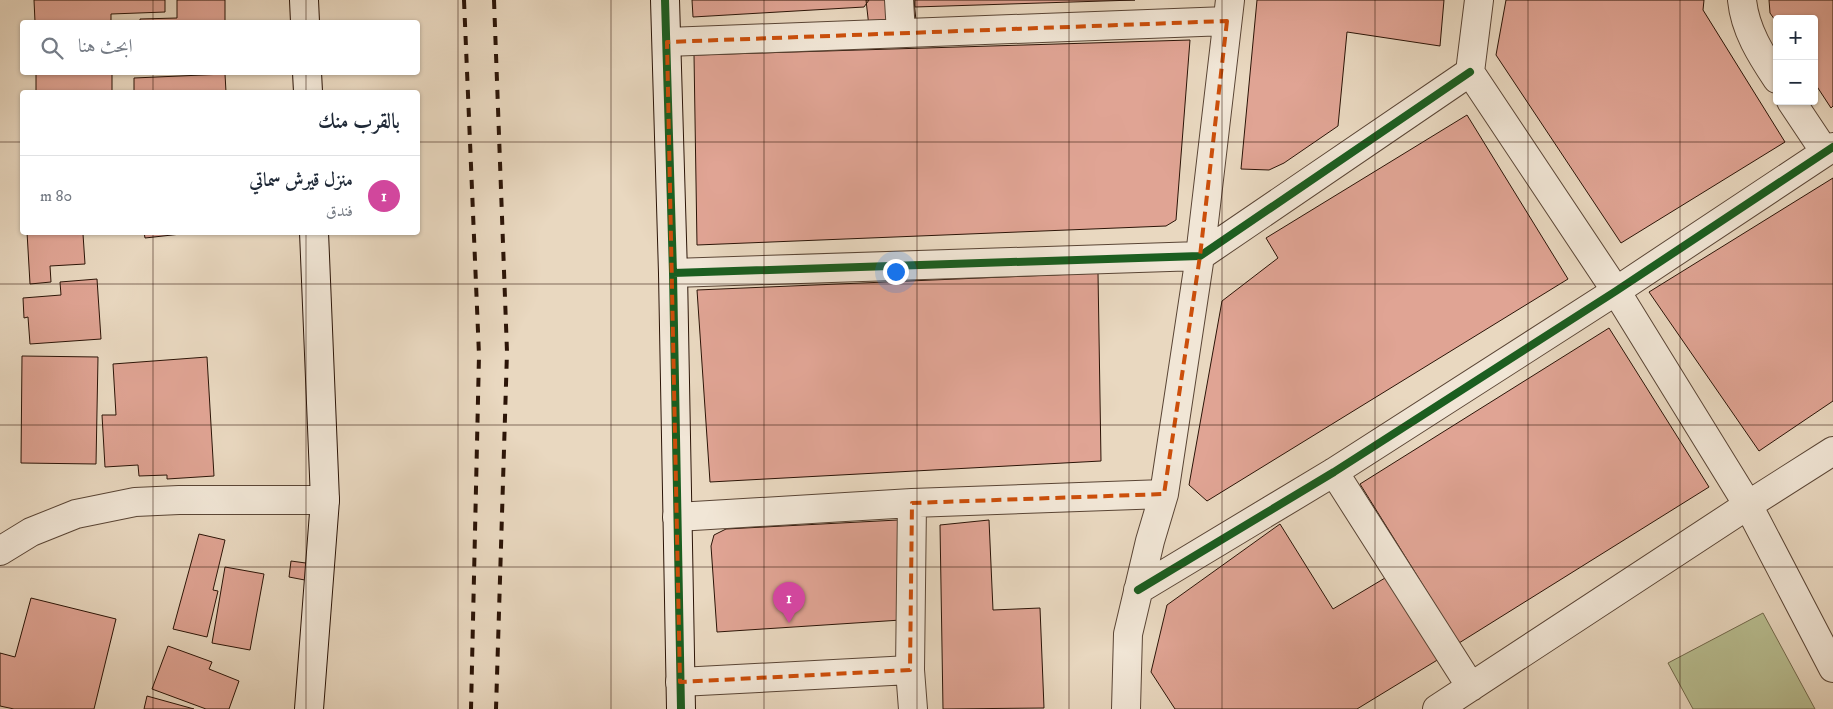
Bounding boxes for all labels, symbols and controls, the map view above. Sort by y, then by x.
map controls [1773,15,1818,105]
button: + [1773,15,1818,60]
search box [20,20,420,75]
icon: search [38,34,66,62]
text: ابحث هنا [78,35,133,58]
button: − [1773,60,1818,105]
text: بالقرب منك [318,109,400,135]
text: منزل قيرش سماتي [249,169,353,192]
text: 80 m [40,186,72,206]
text: 1 [381,186,387,206]
text: فندق [326,201,353,221]
your location [883,259,909,285]
pin: 1 [773,582,805,623]

